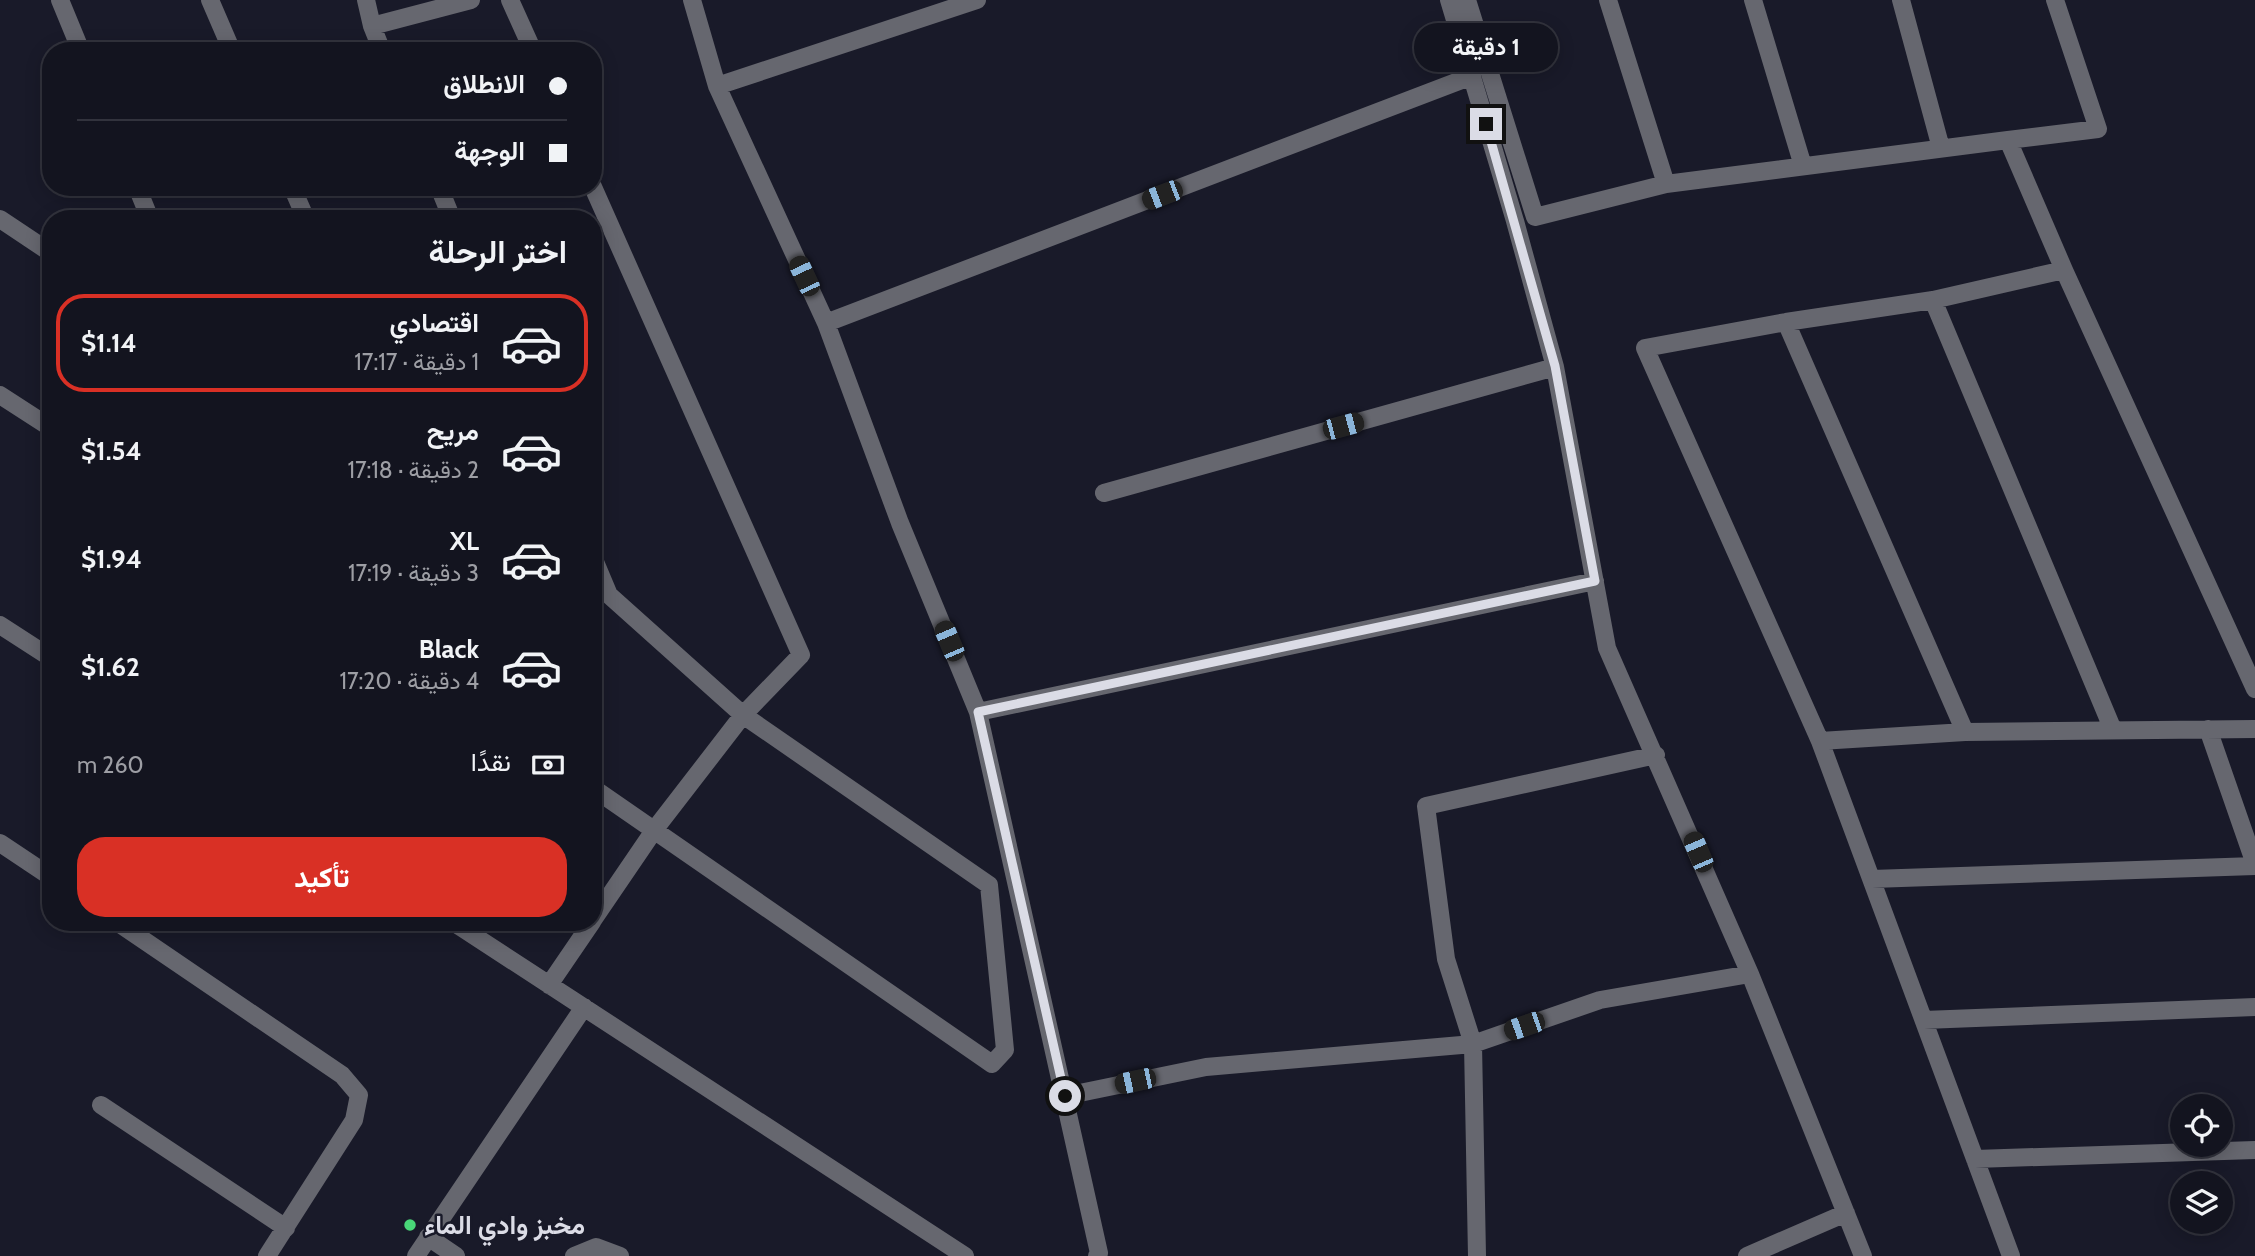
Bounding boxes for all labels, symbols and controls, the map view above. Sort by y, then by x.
callout: 1 دقيقة [1414,23,1558,72]
text: 1 دقيقة [1452,33,1520,61]
text: الانطلاق [443,68,525,100]
route end [1470,108,1502,140]
text: الوجهة [454,135,525,167]
car [1139,178,1186,212]
text: اختر الرحلة [429,232,567,271]
car [786,253,823,299]
text: اقتصادي [390,307,479,339]
icon: car [500,312,563,375]
text: $1.14 [81,327,137,359]
text: 1 دقيقة · 17:17 [354,348,479,376]
car [1320,410,1367,442]
text: مريح [427,415,479,447]
icon: car [500,420,563,483]
text: $1.54 [81,435,142,467]
text: 2 دقيقة · 17:18 [347,456,479,484]
text: XL [450,525,479,557]
icon: car [500,528,563,591]
text: $1.94 [81,543,142,575]
text: 3 دقيقة · 17:19 [348,559,479,587]
car [932,618,967,664]
text: Black [419,633,479,665]
icon: car [500,636,563,699]
text: $1.62 [81,651,140,683]
text: 4 دقيقة · 17:20 [340,667,479,695]
text: نقدًا [471,746,511,778]
icon: cash [529,746,567,784]
text: 260 m [77,751,144,779]
car [1681,829,1716,875]
button: تأكيد [77,837,567,917]
car [1501,1009,1548,1043]
car [1113,1066,1158,1096]
route start [1049,1080,1081,1112]
map controls [2170,1094,2233,1234]
button: locate [2170,1094,2233,1157]
button: layers [2170,1171,2233,1234]
place label: مخبز وادي الماء [424,1209,585,1247]
marker: مخبز وادي الماء [402,1217,418,1233]

